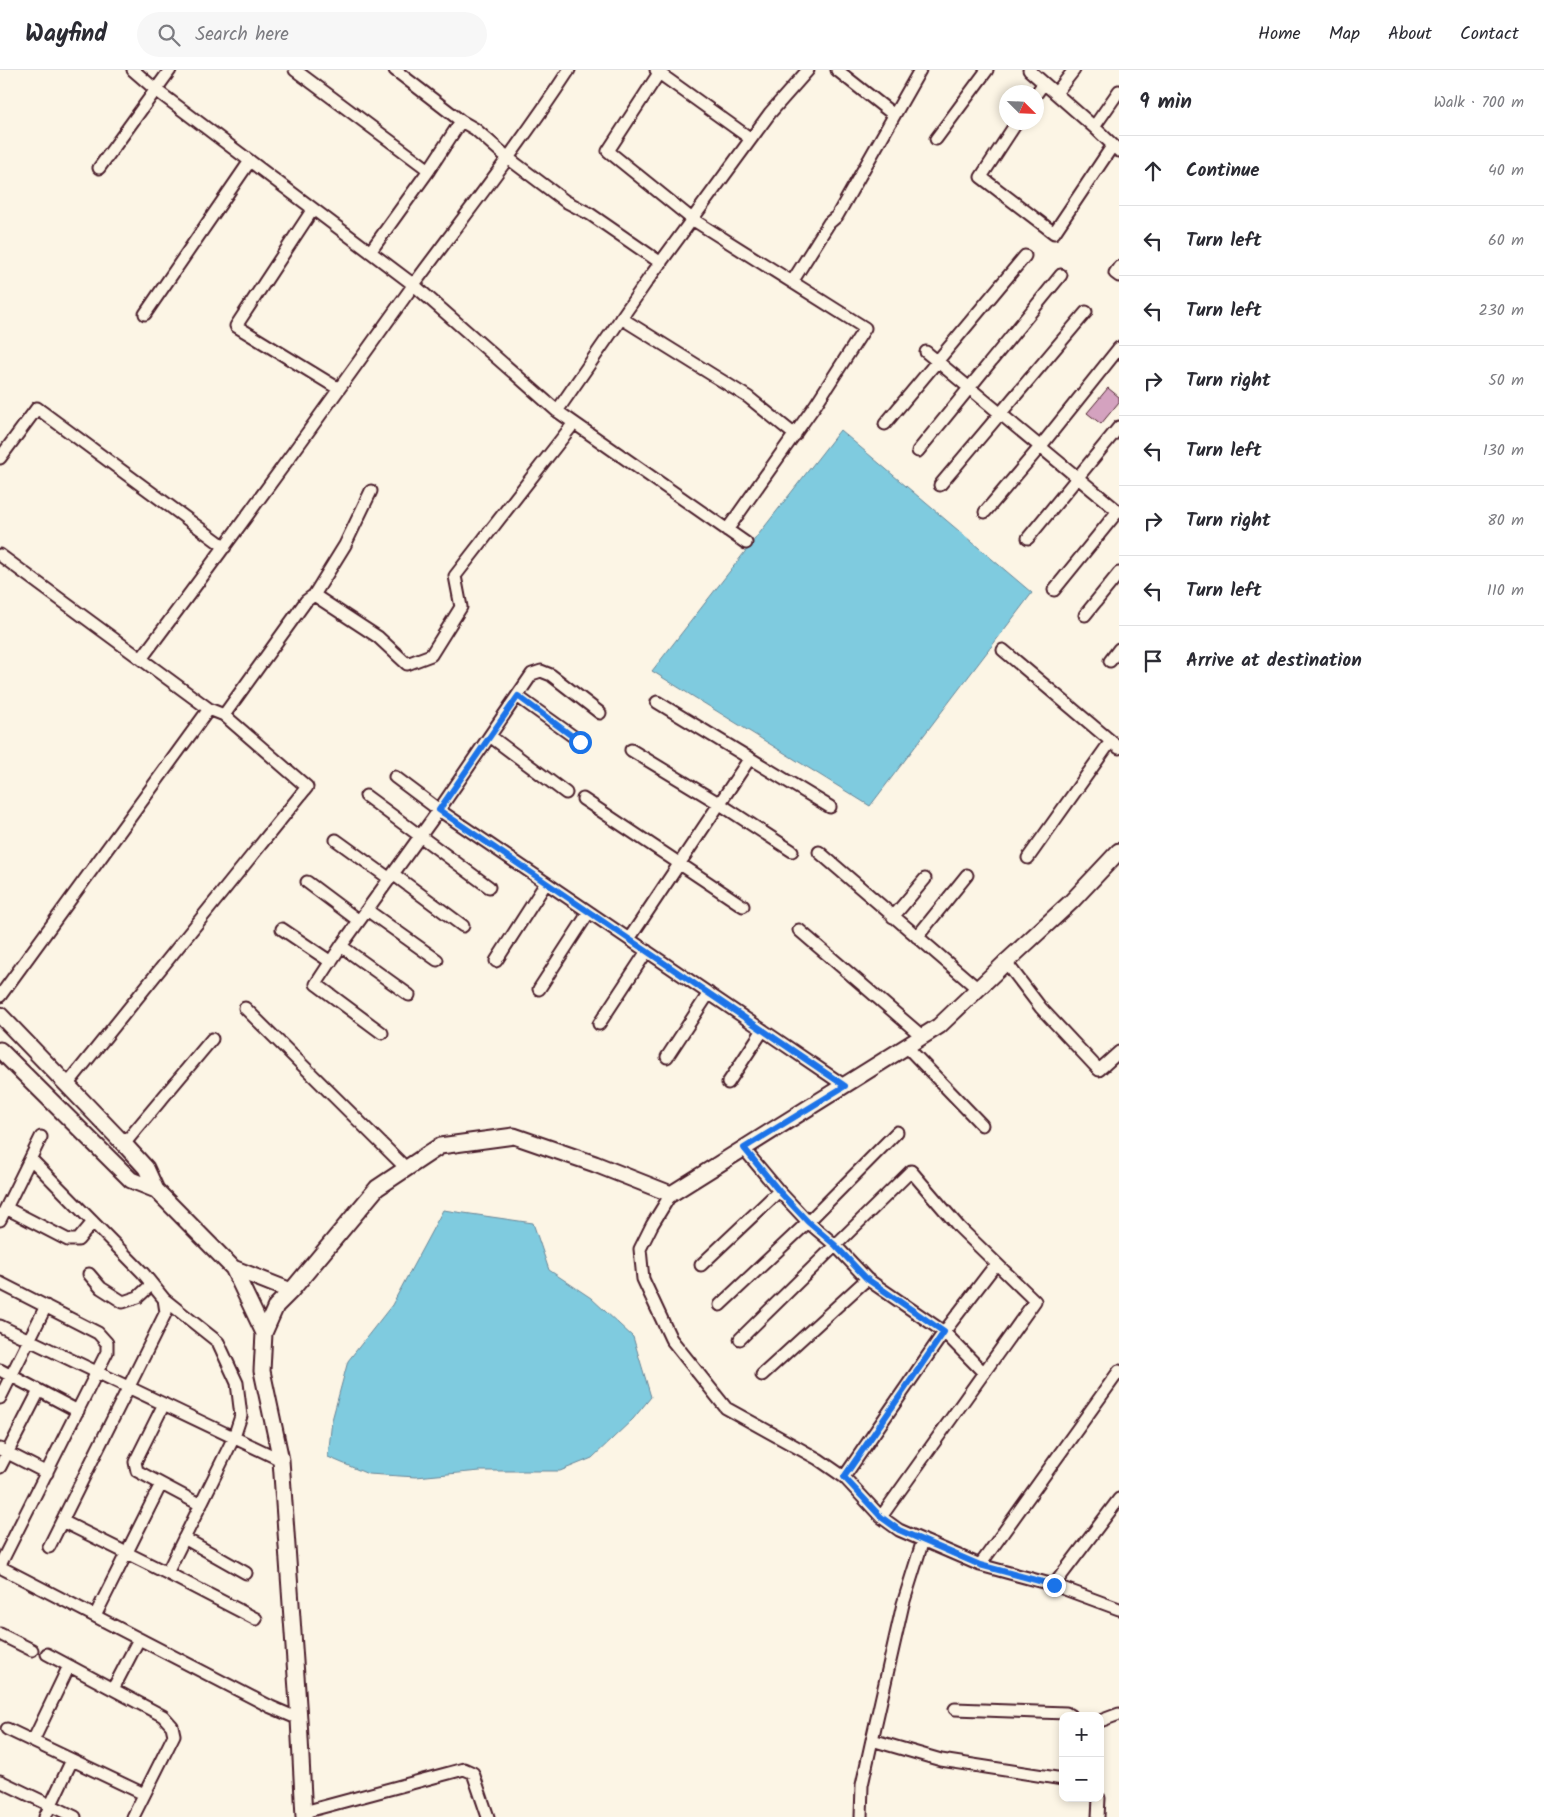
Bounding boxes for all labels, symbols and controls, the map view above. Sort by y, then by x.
search box [137,12,487,57]
text: Wayfind [25,15,107,54]
text: Search here [195,20,289,50]
text: Home [1258,20,1301,49]
text: Map [1329,20,1360,49]
text: About [1388,20,1432,49]
text: Contact [1460,20,1519,49]
icon: search [155,21,183,49]
north arrow [999,85,1044,130]
text: 9 min [1139,86,1192,119]
text: Walk · 700 m [1433,90,1524,115]
text: Continue [1186,156,1259,186]
icon: ahead [1139,157,1167,185]
text: 40 m [1488,158,1524,183]
text: Turn left [1186,226,1261,256]
icon: left [1139,227,1167,255]
text: 60 m [1488,228,1524,253]
text: Turn left [1186,296,1261,326]
icon: left [1139,297,1167,325]
text: 230 m [1478,298,1524,323]
text: Turn right [1186,366,1271,396]
icon: right [1139,367,1167,395]
text: 50 m [1488,368,1524,393]
text: Turn left [1186,436,1261,466]
icon: left [1139,437,1167,465]
text: 130 m [1483,438,1524,463]
text: Turn right [1186,506,1271,536]
icon: right [1139,507,1167,535]
text: 80 m [1487,508,1524,533]
text: Turn left [1186,576,1261,606]
icon: left [1139,577,1167,605]
text: 110 m [1487,578,1524,603]
text: Arrive at destination [1186,646,1362,676]
icon: arrive [1139,647,1167,675]
route start [569,731,592,754]
route end [1043,1574,1066,1597]
map controls [1059,1712,1104,1802]
button: + [1059,1712,1104,1757]
button: − [1059,1757,1104,1802]

